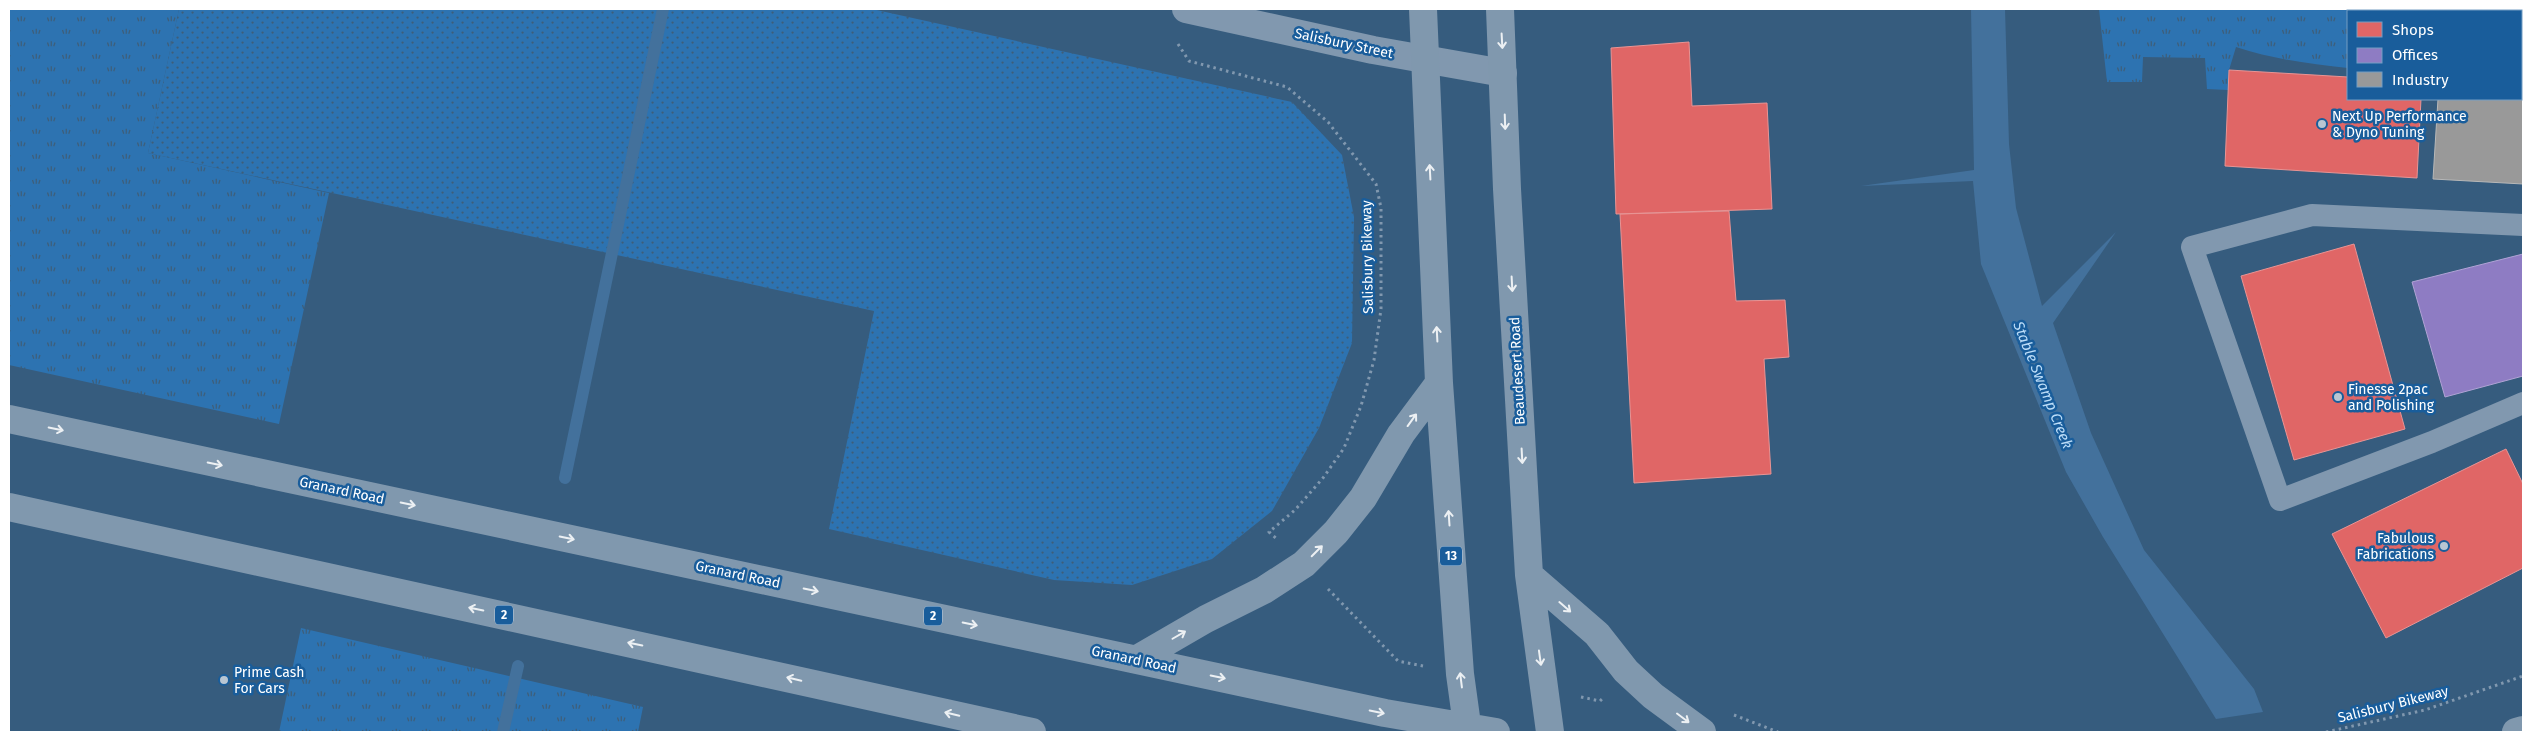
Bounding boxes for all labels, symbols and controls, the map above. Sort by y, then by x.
legend [2347,10,2522,100]
text: Shops [2392,21,2434,39]
street label: Salisbury Street [1293,25,1396,62]
one-way arrow [1497,33,1506,49]
text: Offices [2392,46,2438,64]
text: Industry [2392,71,2449,89]
place label: Next Up Performance & Dyno Tuning [2332,108,2467,141]
one-way arrow [1500,114,1509,130]
marker: Next Up Performance & Dyno Tuning [2316,118,2328,130]
one-way arrow [1425,164,1434,180]
street label: Salisbury Bikeway [1358,200,1377,314]
one-way arrow [1508,276,1517,292]
street label: Beaudesert Road [1506,316,1529,426]
water label: Stable Swamp Creek [2009,318,2077,451]
one-way arrow [1432,326,1442,342]
place label: Finesse 2pac and Polishing [2348,381,2435,414]
marker: Finesse 2pac and Polishing [2332,391,2344,403]
one-way arrow [1407,413,1417,427]
one-way arrow [48,425,64,434]
one-way arrow [1517,447,1526,463]
one-way arrow [207,459,223,469]
street label: Granard Road [298,473,386,508]
one-way arrow [400,500,416,510]
one-way arrow [1444,510,1453,526]
place label: Fabulous Fabrications [2357,530,2434,563]
one-way arrow [559,534,575,543]
marker: Fabulous Fabrications [2438,540,2450,552]
one-way arrow [1311,545,1323,557]
road number: 13 [1440,546,1462,566]
street label: Granard Road [694,557,782,592]
one-way arrow [802,586,818,595]
one-way arrow [1559,601,1572,613]
one-way arrow [469,604,485,613]
road number: 2 [495,606,513,624]
road number: 2 [924,606,942,626]
one-way arrow [961,620,977,629]
one-way arrow [1171,630,1186,640]
one-way arrow [627,639,643,648]
street label: Granard Road [1090,642,1178,677]
one-way arrow [1535,649,1545,665]
place label: Prime Cash For Cars [234,664,304,697]
one-way arrow [1456,672,1466,688]
one-way arrow [1210,673,1226,682]
marker: Prime Cash For Cars [218,674,230,686]
one-way arrow [786,674,802,683]
street label: Salisbury Bikeway [2336,682,2450,726]
one-way arrow [1369,708,1385,717]
one-way arrow [945,709,961,719]
one-way arrow [1676,713,1690,723]

